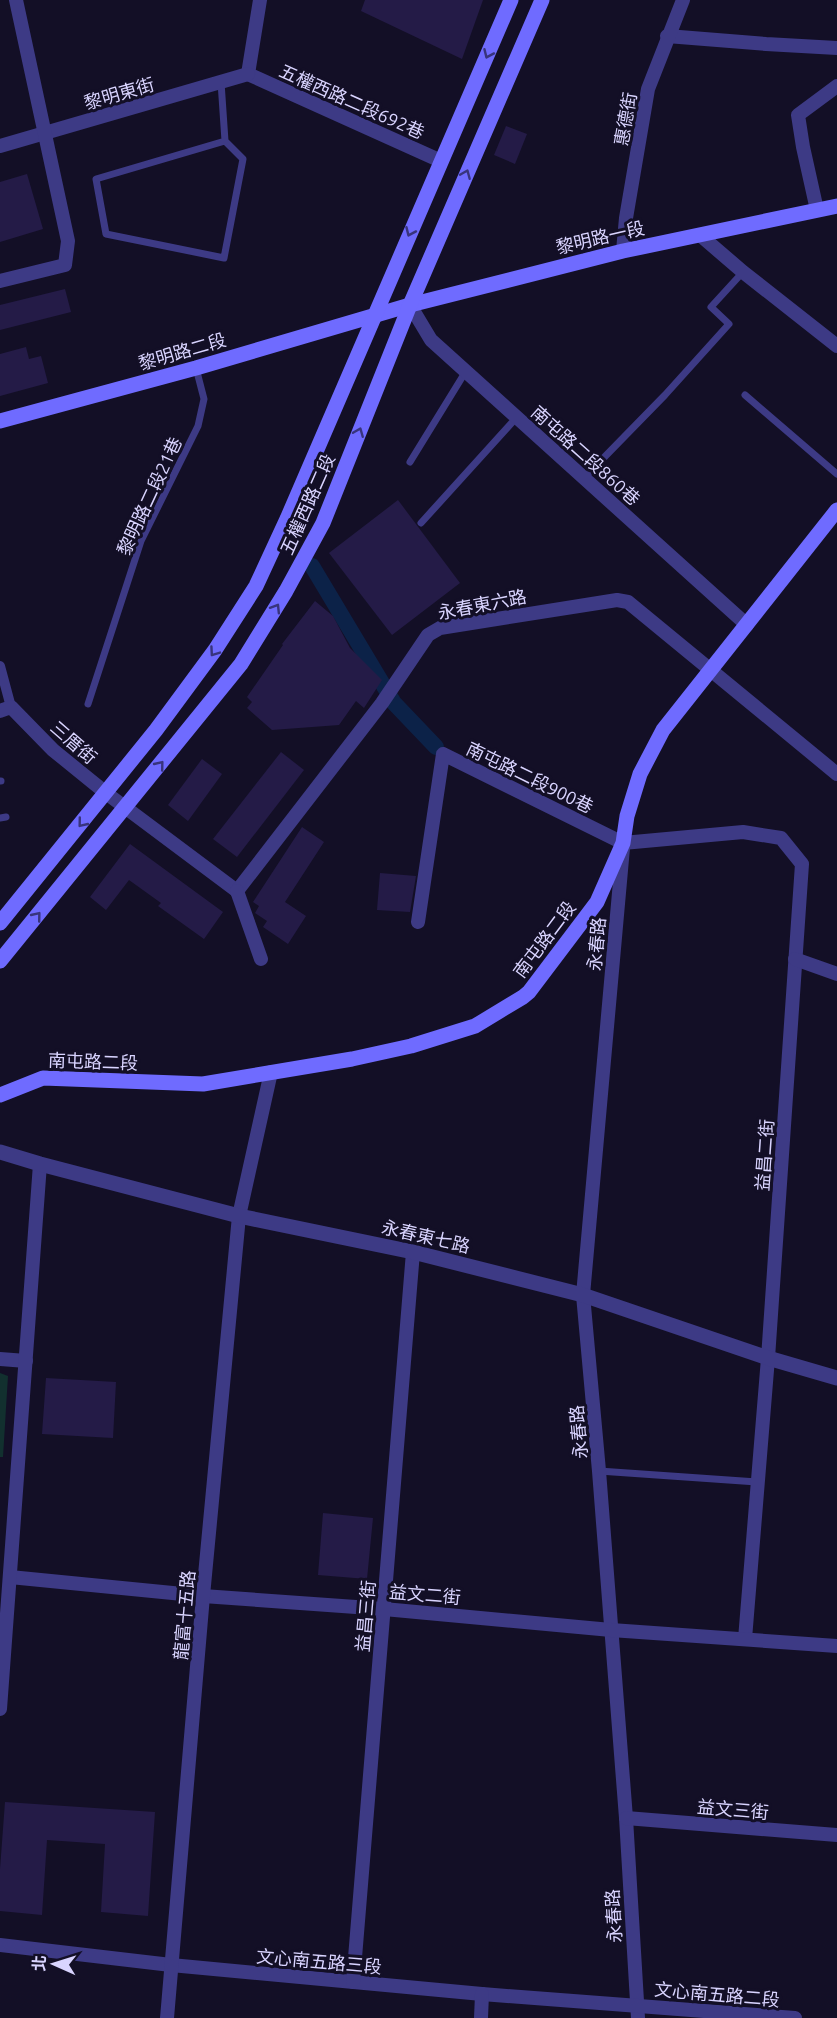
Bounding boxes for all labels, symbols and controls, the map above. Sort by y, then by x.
one-way arrow [483,47,495,58]
street label: 五權西路二段692巷 [276,60,428,142]
street label: 黎明東街 [82,73,156,113]
street label: 惠德街 [610,91,640,147]
one-way arrow [459,169,471,180]
street label: 黎明路一段 [554,217,646,257]
one-way arrow [405,226,417,237]
street label: 黎明路二段 [136,329,228,373]
street label: 南屯路二段860巷 [528,401,644,509]
one-way arrow [352,428,364,439]
street label: 黎明路二段21巷 [113,434,185,558]
street label: 五權西路二段 [276,451,338,557]
street label: 永春東六路 [436,586,528,622]
one-way arrow [268,604,280,614]
one-way arrow [210,645,221,656]
street label: 三厝街 [47,717,101,767]
street label: 南屯路二段900巷 [463,738,597,816]
one-way arrow [153,760,164,771]
one-way arrow [78,816,89,827]
street label: 南屯路二段 [509,897,579,981]
one-way arrow [30,912,41,923]
street label: 永春路 [584,916,608,972]
street label: 南屯路二段 [48,1049,138,1073]
street label: 益昌二街 [752,1118,776,1192]
street label: 永春東七路 [380,1216,472,1256]
street label: 永春路 [566,1404,590,1460]
street label: 龍富十五路 [170,1569,198,1661]
street label: 益昌三街 [352,1579,378,1653]
street label: 益文二街 [388,1581,462,1607]
street label: 益文三街 [696,1796,770,1822]
street label: 永春路 [602,1889,624,1943]
north arrow [24,1934,84,1994]
street label: 文心南五路三段 [255,1946,383,1976]
text: 北 [30,1955,48,1972]
street label: 文心南五路二段 [653,1979,781,2009]

